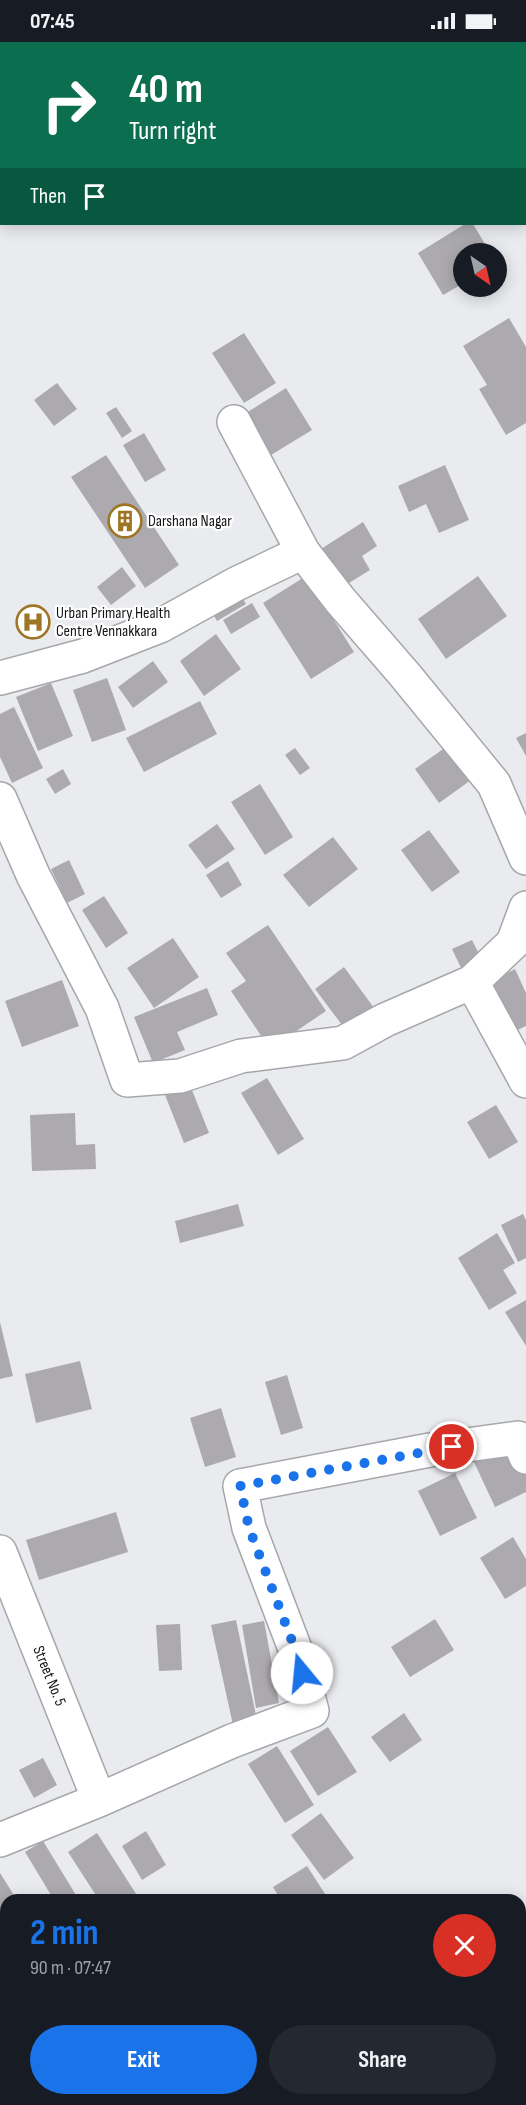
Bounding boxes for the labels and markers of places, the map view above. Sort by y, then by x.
building icon: Darshana Nagar [107,503,143,539]
place label: Darshana Nagar [148,512,232,531]
hospital icon: Urban Primary Health Centre Vennakkara [15,604,51,640]
place label: Urban Primary Health Centre Vennakkara [56,604,170,641]
pin [426,1421,477,1472]

